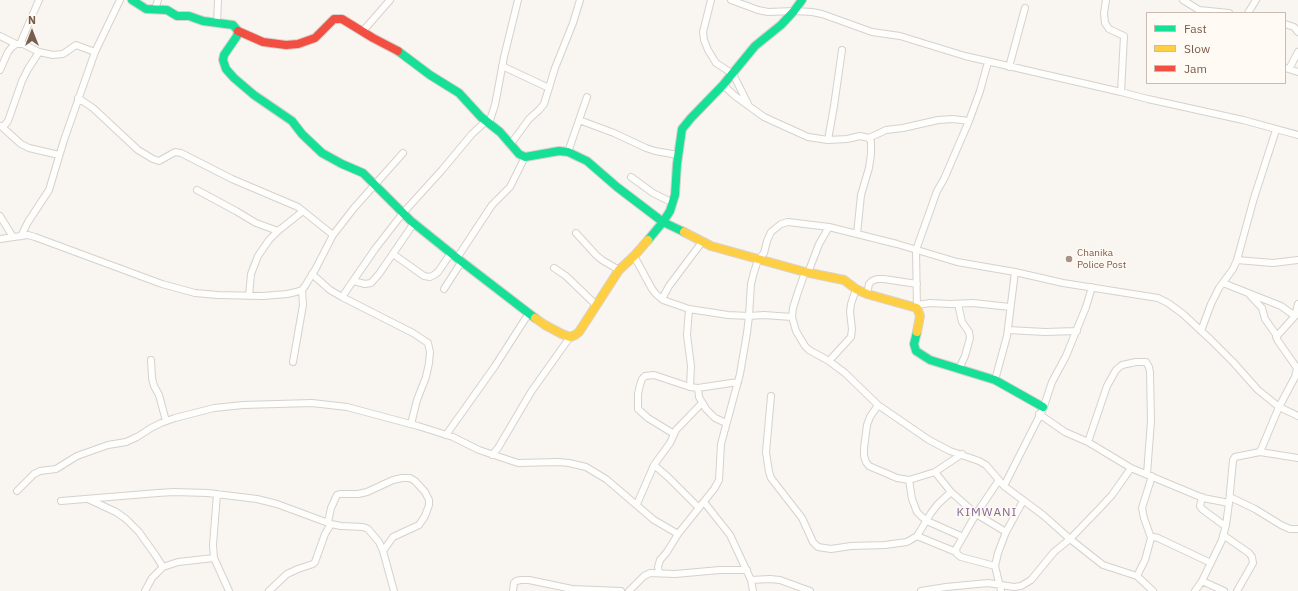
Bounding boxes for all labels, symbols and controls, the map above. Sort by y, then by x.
north arrow [12,12,52,52]
legend [1146,12,1286,84]
text: N [28,13,36,27]
text: Fast [1184,21,1207,36]
text: Slow [1184,41,1210,56]
text: Jam [1184,61,1207,76]
place label: Chanika Police Post [1077,247,1126,270]
marker: Chanika Police Post [1064,254,1074,264]
district label: KIMWANI [957,506,1017,520]

